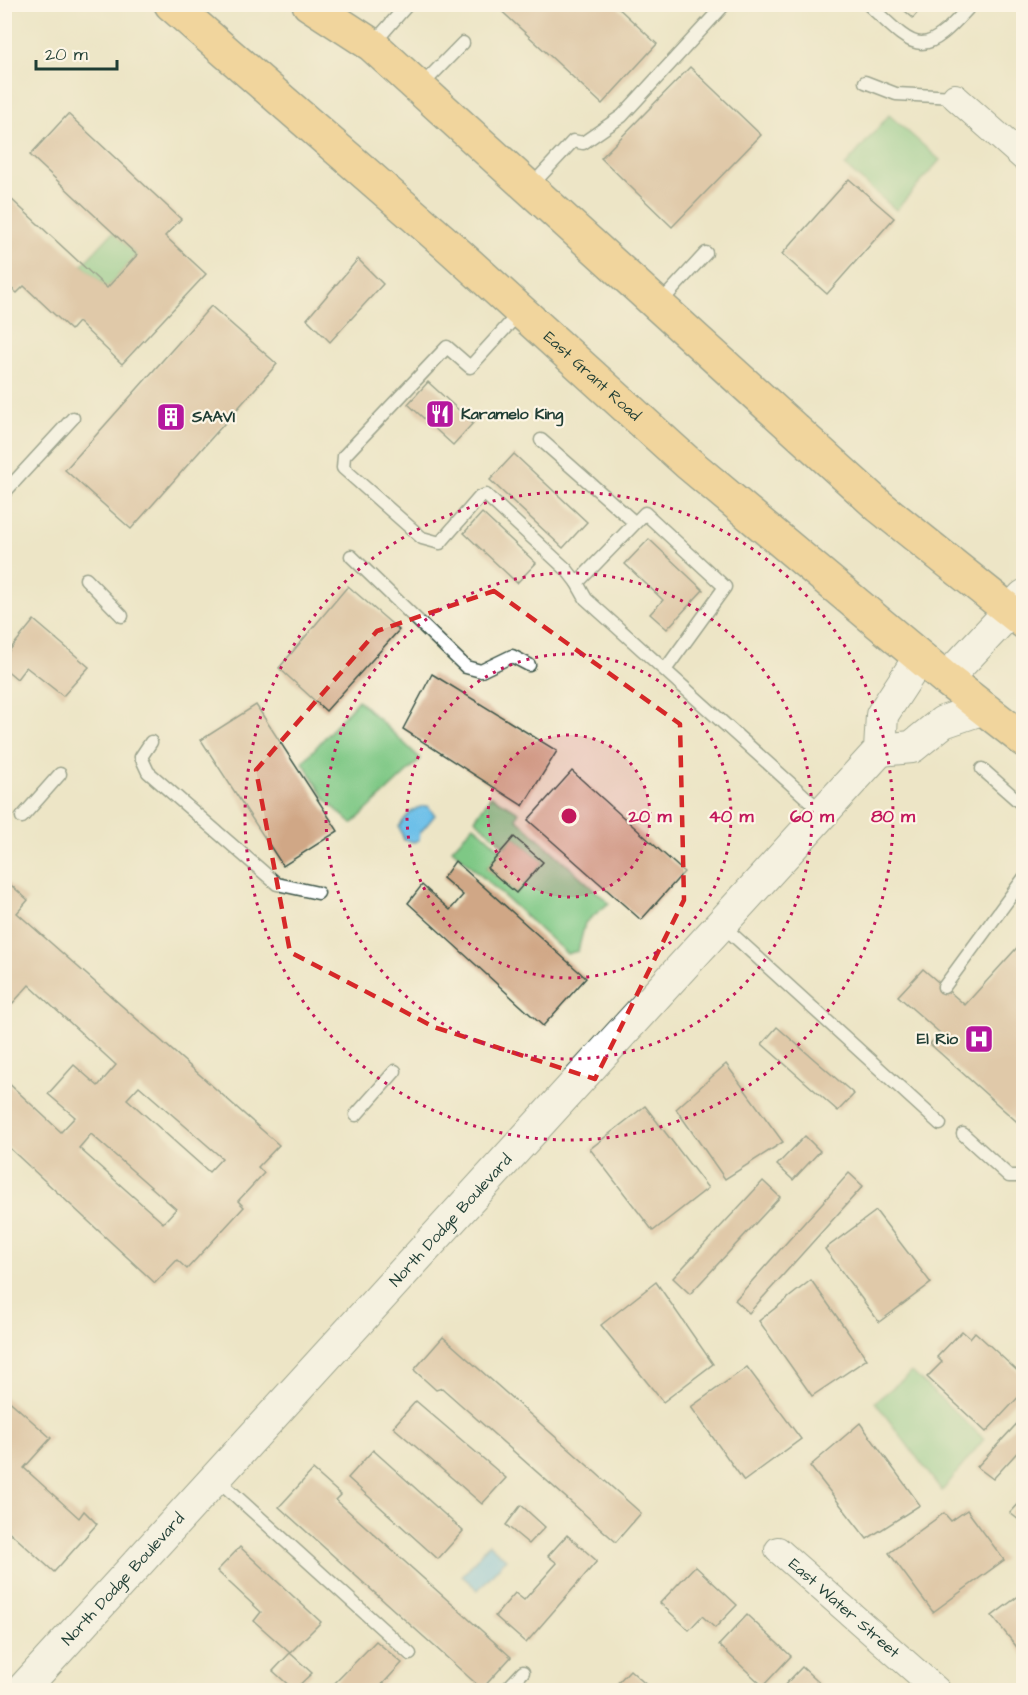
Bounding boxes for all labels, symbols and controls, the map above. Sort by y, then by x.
scale bar [36,33,117,71]
text: 20 m [45,42,88,67]
street label: East Grant Road [539,326,646,426]
restaurant icon: Karamelo King [424,398,456,430]
building icon: SAAVI [155,401,187,433]
place label: Karamelo King [461,403,564,427]
place label: SAAVI [191,406,235,428]
text: 20 m [628,804,672,829]
text: 40 m [709,804,754,829]
text: 60 m [790,804,835,829]
text: 80 m [871,804,916,829]
centre of rings [559,806,579,826]
hospital icon: El Rio [963,1023,995,1055]
place label: El Rio [917,1028,959,1050]
street label: North Dodge Boulevard [384,1149,517,1291]
street label: North Dodge Boulevard [57,1508,189,1650]
street label: East Water Street [784,1553,905,1663]

